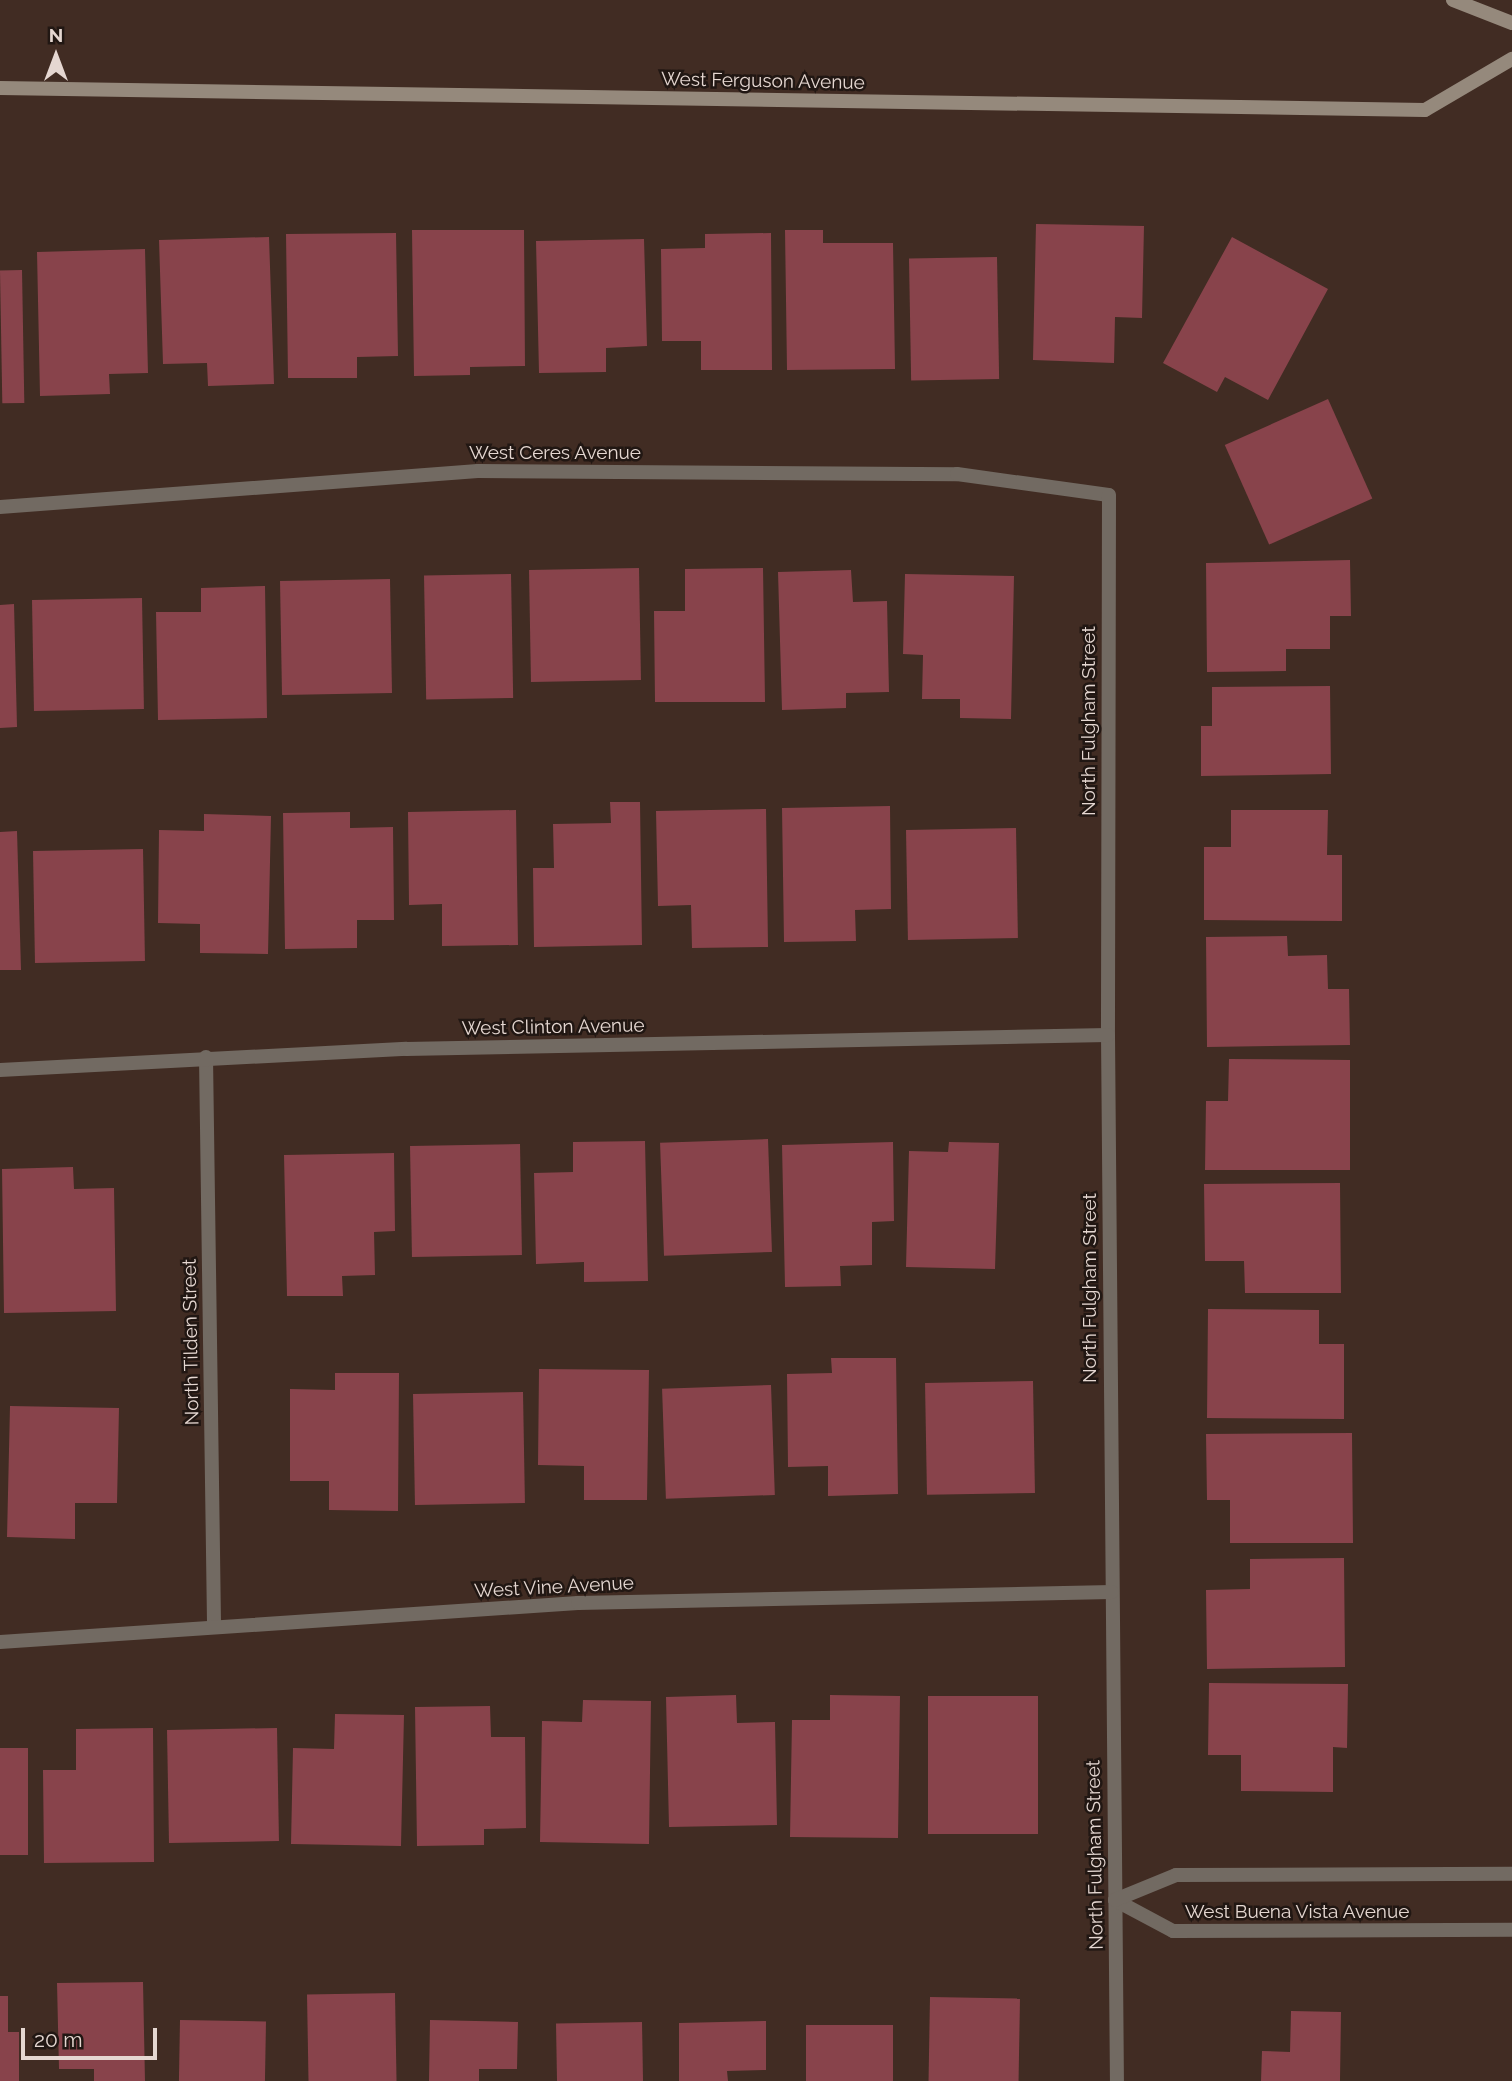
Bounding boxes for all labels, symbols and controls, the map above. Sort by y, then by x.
north arrow [21,21,91,91]
text: N [49,24,63,46]
street label: West Ferguson Avenue [661,68,865,94]
street label: West Ceres Avenue [469,442,641,464]
street label: North Fulgham Street [1078,626,1100,816]
street label: West Clinton Avenue [461,1014,645,1040]
street label: North Fulgham Street [1079,1193,1101,1383]
street label: North Tilden Street [178,1258,204,1426]
street label: West Vine Avenue [473,1571,635,1603]
street label: North Fulgham Street [1082,1760,1108,1950]
street label: West Buena Vista Avenue [1184,1901,1410,1923]
scale bar [24,2014,161,2058]
text: 20 m [34,2027,82,2052]

